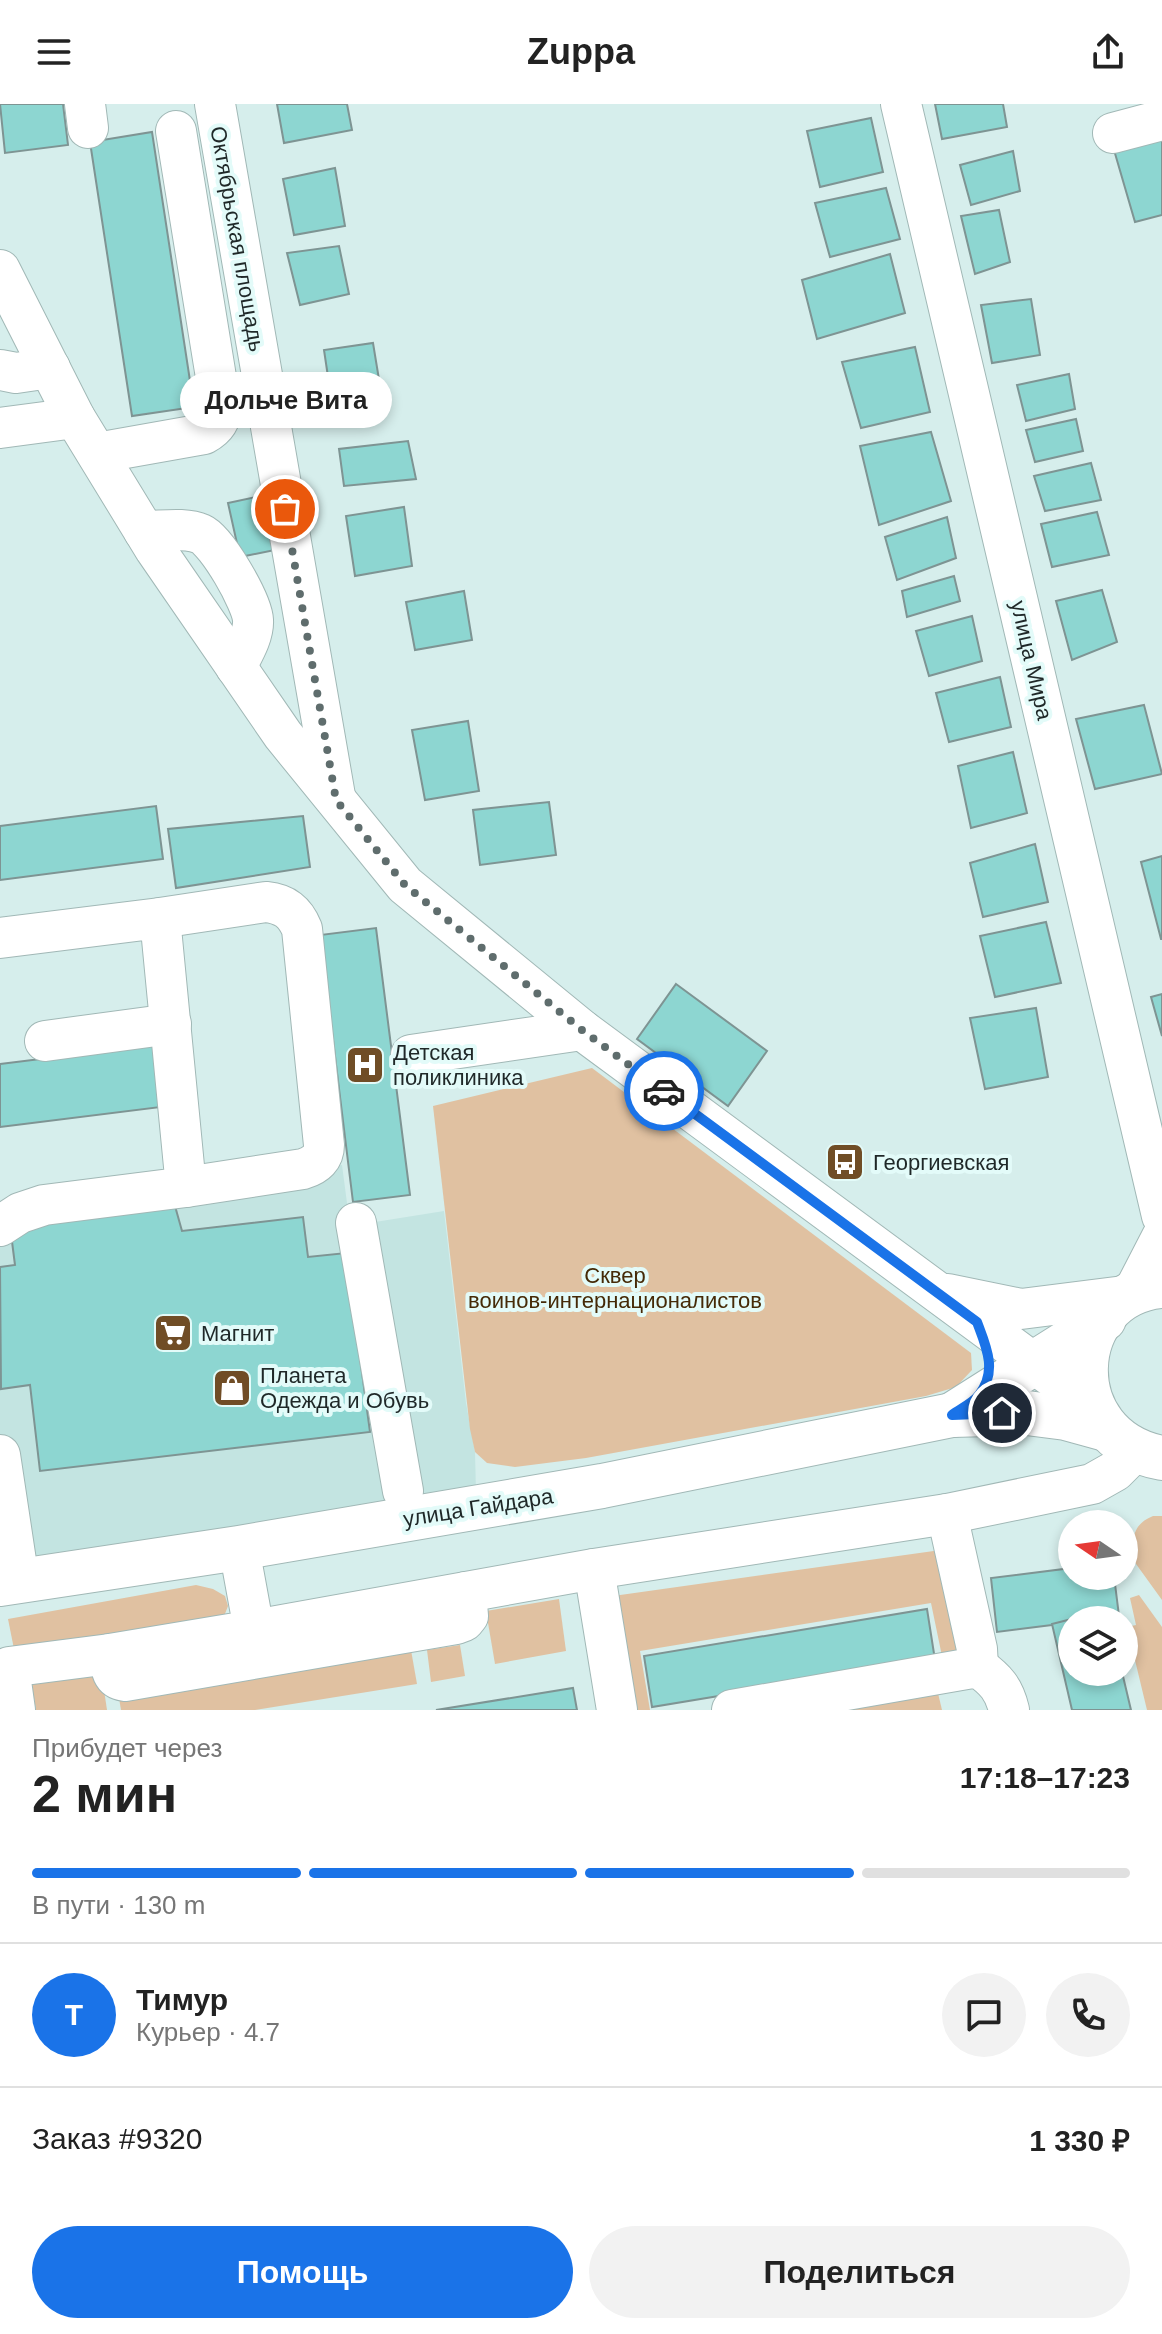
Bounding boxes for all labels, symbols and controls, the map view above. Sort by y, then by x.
icon: menu [32,30,76,74]
icon: share [1086,30,1130,74]
text: Zuppa [527,31,635,72]
street label: Октябрьская площадь [205,124,270,354]
callout: Дольче Вита [179,373,391,429]
text: Дольче Вита [204,385,368,415]
pin [251,475,319,543]
icon: bag [263,487,307,531]
street label: улица Мира [1006,598,1058,723]
place label: Детская поликлиника [393,1040,524,1090]
hospital icon: Детская поликлиника [344,1044,386,1086]
courier [624,1051,704,1131]
icon: car [642,1069,686,1113]
bus stop icon: Георгиевская [824,1141,866,1183]
place label: Георгиевская [873,1150,1009,1175]
park label: Сквер воинов-интернационалистов [468,1263,762,1313]
supermarket icon: Магнит [152,1312,194,1354]
place label: Магнит [201,1321,274,1346]
place label: Планета Одежда и Обувь [260,1363,429,1413]
shop icon: Планета Одежда и Обувь [211,1367,253,1409]
pin [968,1379,1036,1447]
icon: home [980,1391,1024,1435]
street label: улица Гайдара [401,1483,556,1532]
north arrow [1058,1510,1138,1590]
map controls [1058,1510,1138,1686]
button: layers [1058,1606,1138,1686]
text: Прибудет через [32,1733,222,1763]
text: 17:18–17:23 [960,1761,1130,1794]
text: 2 мин [32,1765,177,1823]
text: В пути · 130 m [32,1890,205,1920]
button: chat [942,1973,1026,2057]
button: phone [1046,1973,1130,2057]
text: Тимур [136,1983,228,2016]
text: Т [65,1998,83,2031]
text: Курьер · 4.7 [136,2017,280,2047]
text: Заказ #9320 [32,2122,202,2155]
text: 1 330 ₽ [1029,2124,1130,2157]
button: Помощь [32,2226,573,2318]
button: Поделиться [589,2226,1130,2318]

